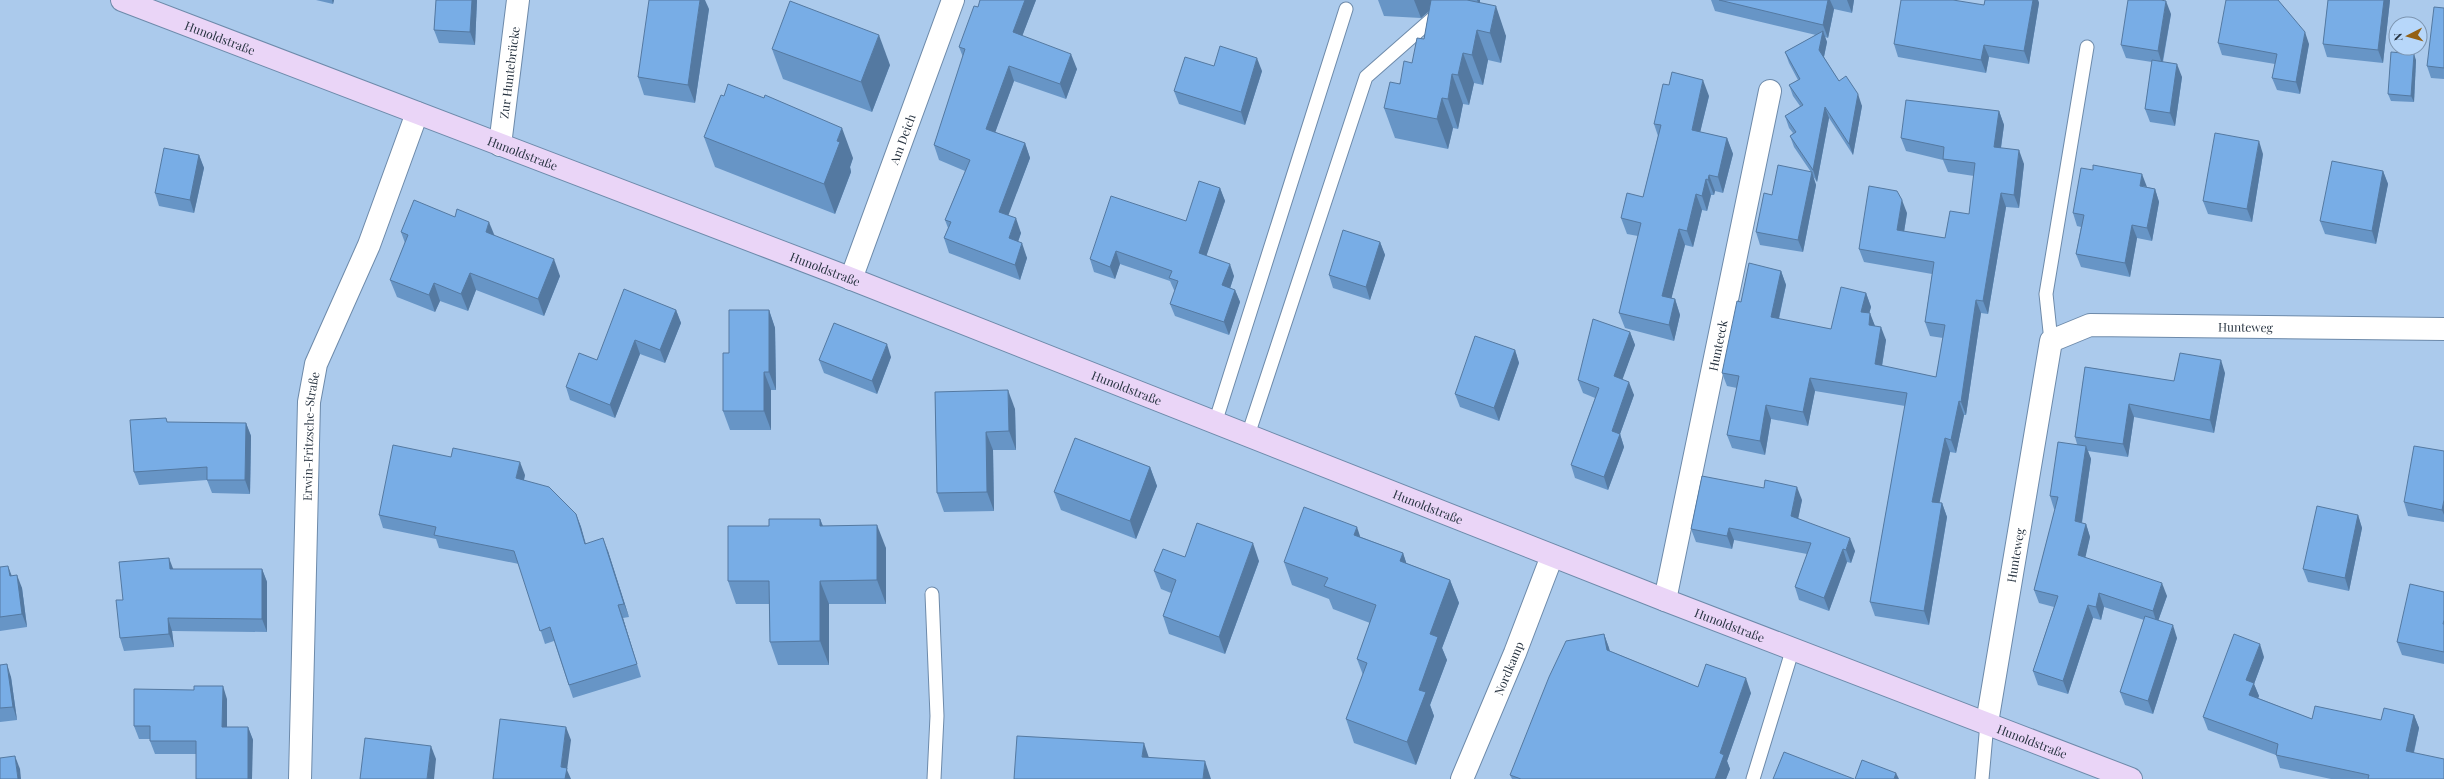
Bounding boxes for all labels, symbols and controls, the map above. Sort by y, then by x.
north arrow [2388,16,2428,56]
street label: Hunoldstraße [183,17,257,58]
street label: Zur Huntebrücke [495,26,523,120]
text: N [2390,32,2405,42]
street label: Am Deich [885,112,919,167]
street label: Hunoldstraße [485,132,560,174]
street label: Hunoldstraße [788,248,863,290]
street label: Hunteeck [1704,318,1731,372]
street label: Hunteweg [2218,318,2274,335]
street label: Hunoldstraße [1090,367,1164,409]
street label: Erwin-Fritzsche-Straße [299,370,322,501]
street label: Hunoldstraße [1391,486,1466,528]
street label: Hunteweg [2003,526,2028,584]
street label: Hunoldstraße [1692,604,1767,646]
street label: Nordkamp [1490,639,1527,698]
street label: Hunoldstraße [1995,720,2070,762]

